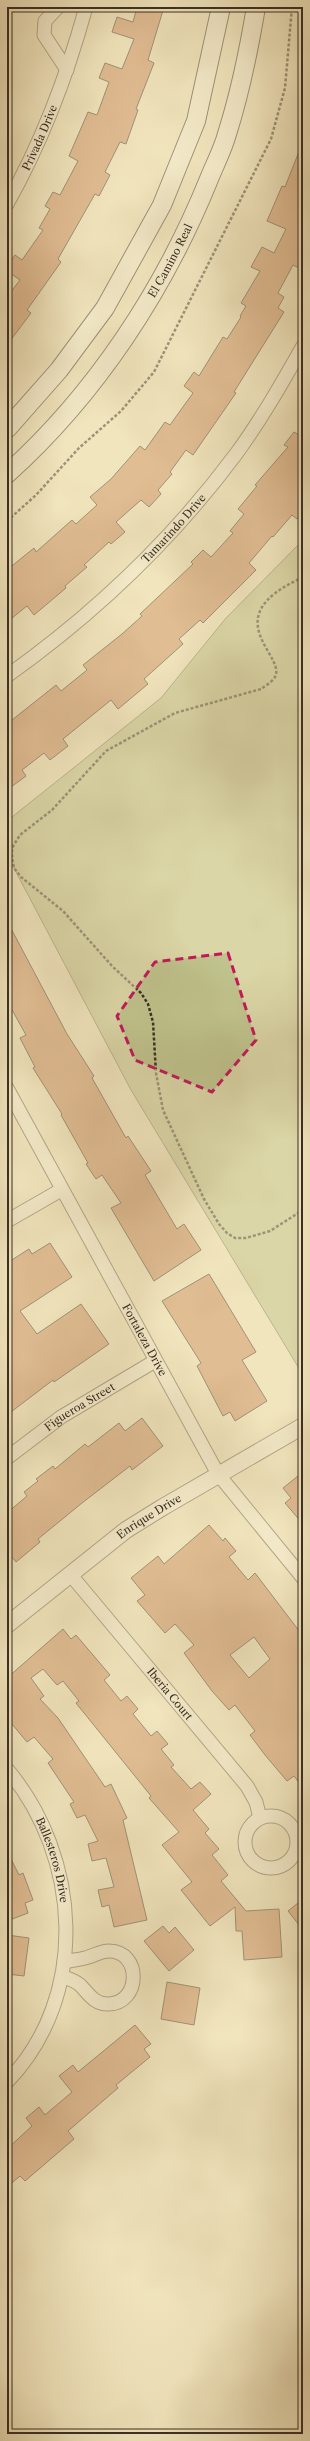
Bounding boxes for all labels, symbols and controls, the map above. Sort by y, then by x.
street label: Privada Drive [19,103,60,173]
street label: El Camino Real [145,221,196,300]
street label: Tamarindo Drive [138,491,209,566]
street label: Fortaleza Drive [119,1301,170,1378]
street label: Figueroa Street [42,1380,117,1434]
street label: Enrique Drive [114,1491,184,1542]
street label: Iberia Court [144,1665,196,1723]
street label: Ballesteros Drive [33,1815,71,1903]

